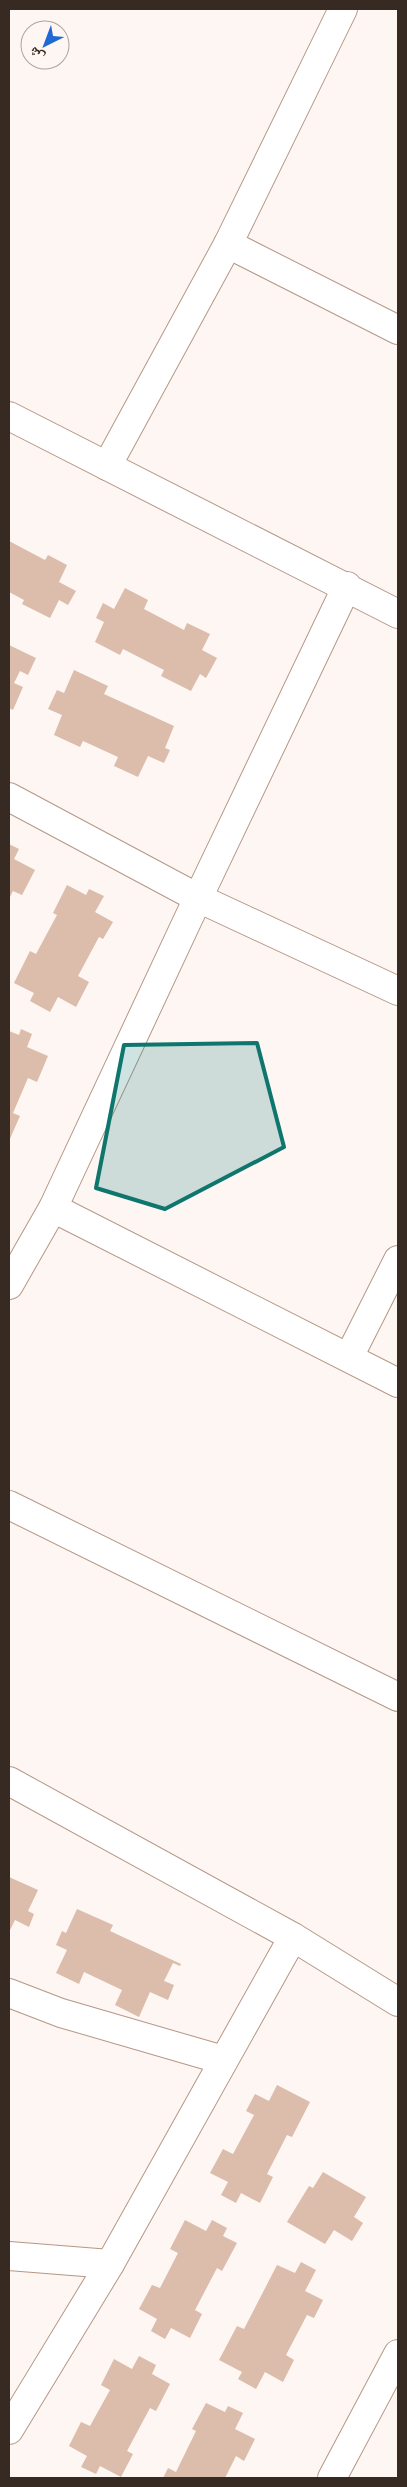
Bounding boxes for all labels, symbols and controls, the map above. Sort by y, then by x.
north arrow [20,20,70,70]
text: ش [24,43,48,67]

